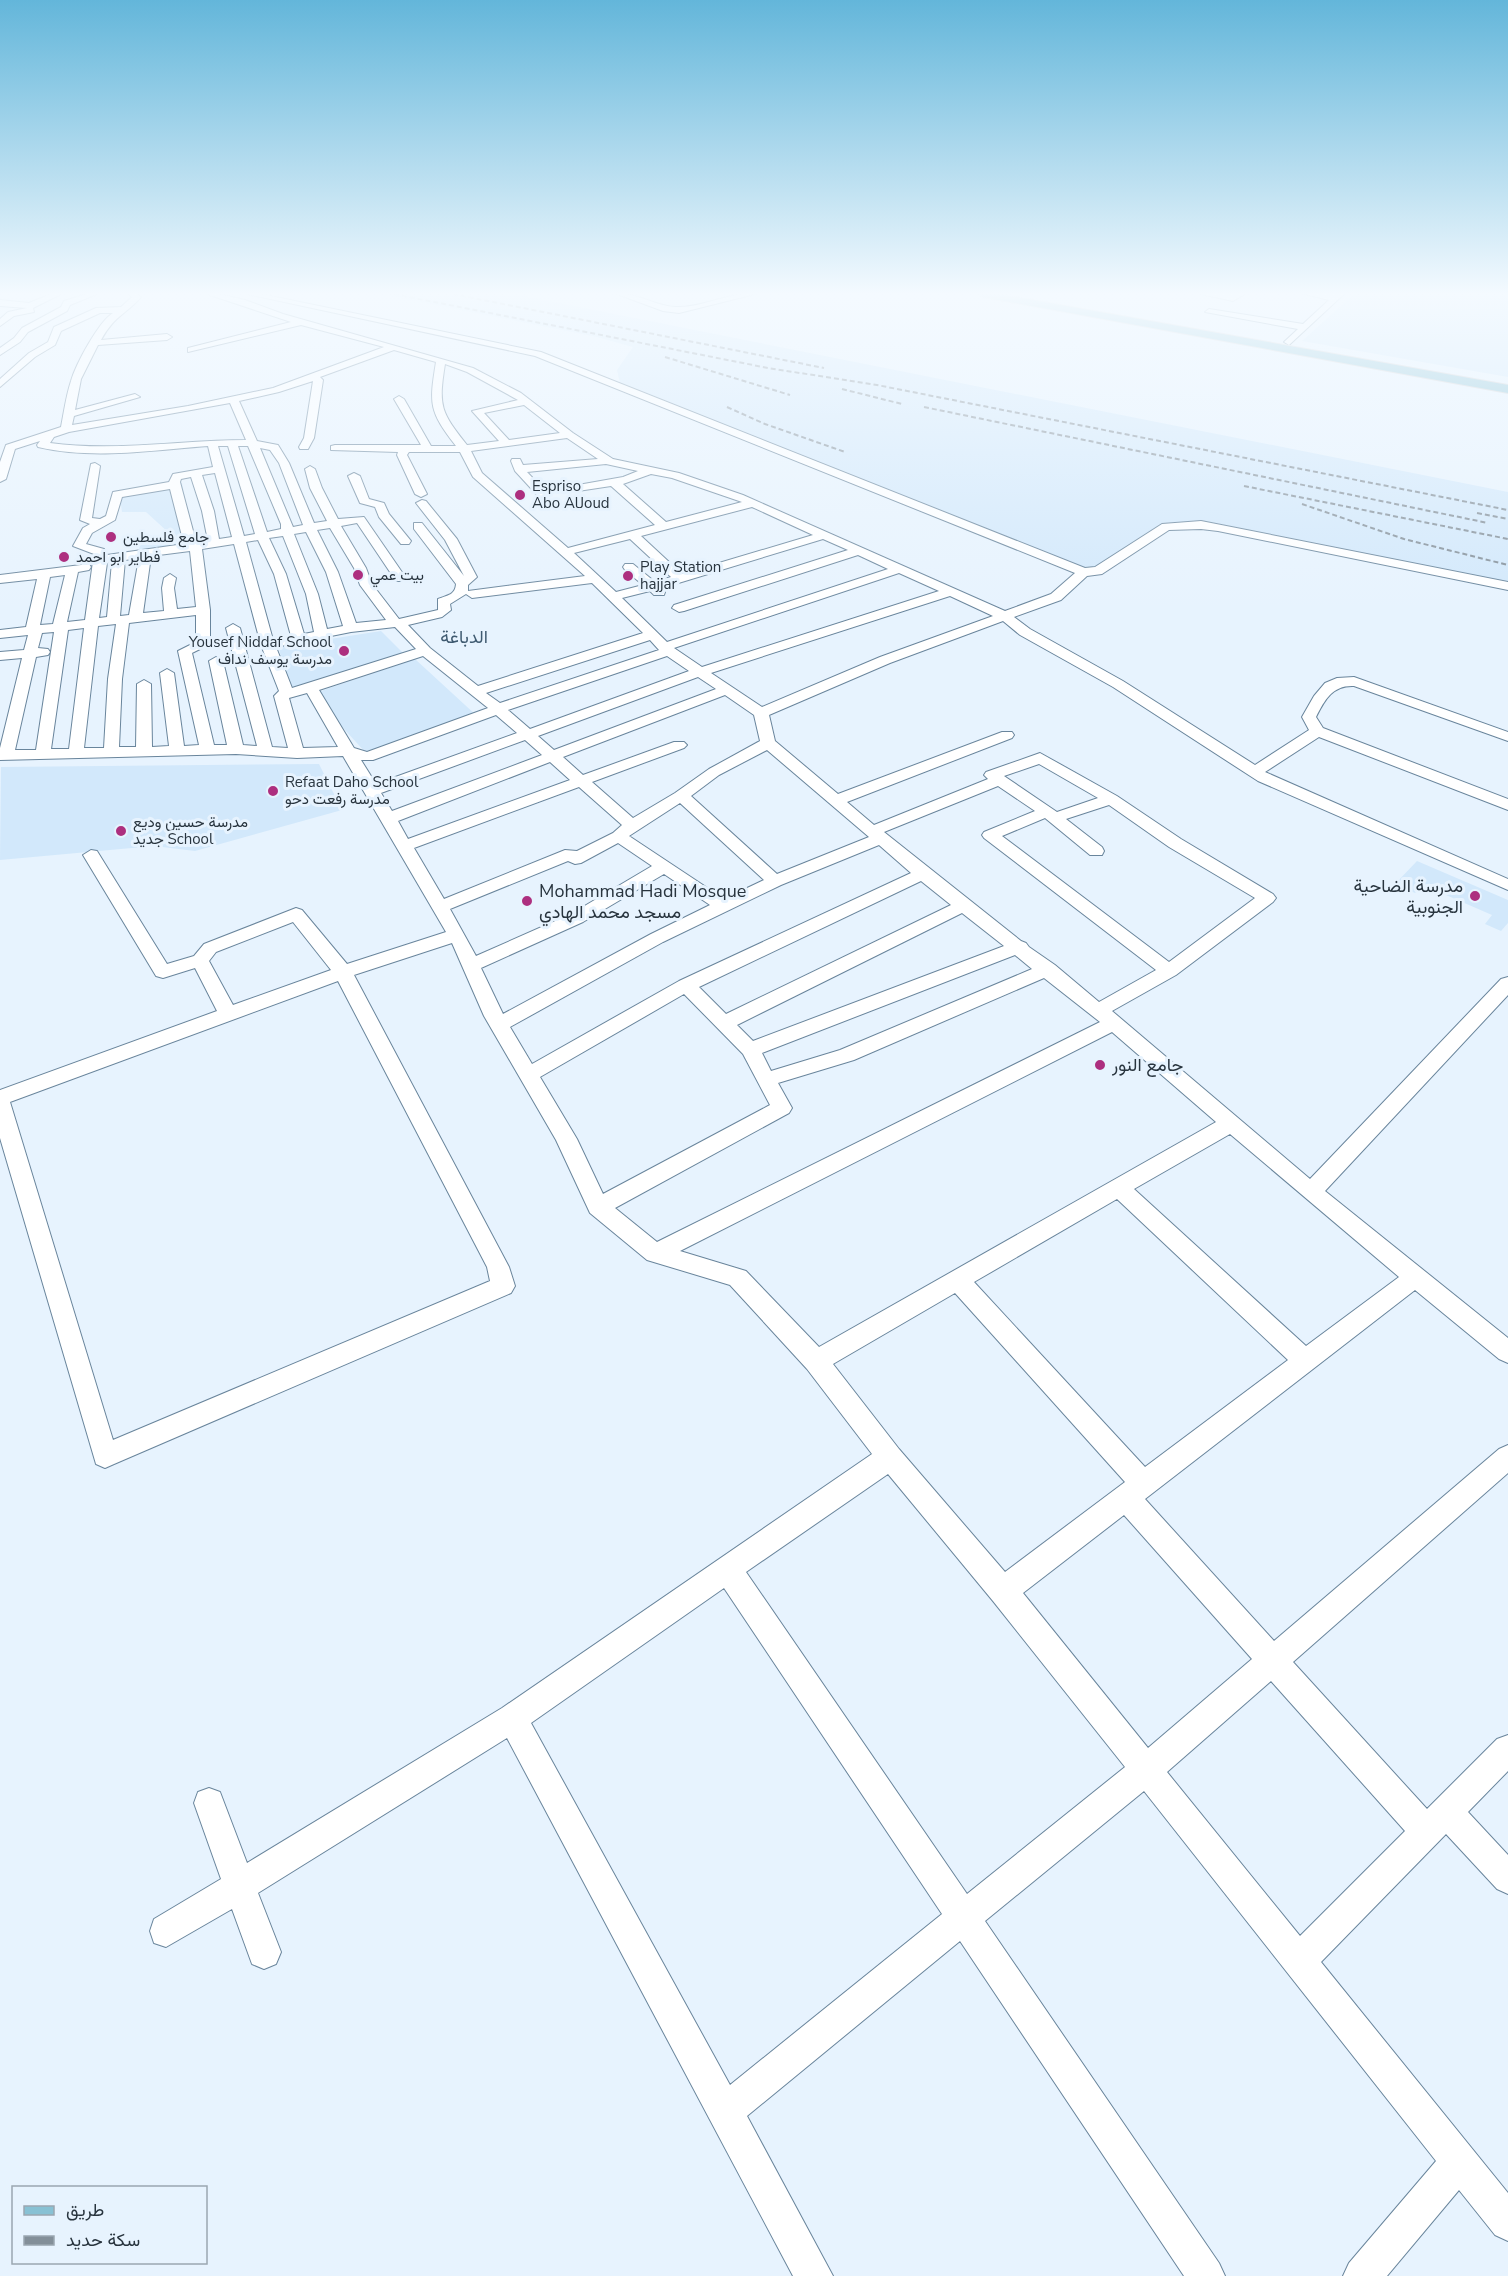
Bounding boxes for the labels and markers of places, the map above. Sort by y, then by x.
place label: Espriso Abo AlJoud [532,476,610,513]
marker: Espriso Abo AlJoud [513,488,527,502]
place label: جامع فلسطين [123,527,209,548]
marker: جامع فلسطين [104,530,118,544]
place label: فطاير ابو احمد [76,547,160,567]
marker: فطاير ابو احمد [57,550,71,564]
place label: Play Station hajjar [640,557,721,594]
place label: بيت عمي [370,565,424,588]
marker: بيت عمي [351,568,365,582]
marker: Play Station hajjar [621,569,635,583]
place label: Yousef Niddaf School مدرسة يوسف نداف [188,632,333,669]
marker: Yousef Niddaf School مدرسة يوسف نداف [337,644,351,658]
place label: Refaat Daho School مدرسة رفعت دحو [285,772,419,809]
marker: Refaat Daho School مدرسة رفعت دحو [266,784,280,798]
place label: مدرسة حسين وديع جديد School [133,812,248,849]
marker: مدرسة حسين وديع جديد School [114,824,128,838]
place label: مدرسة الضاحية الجنوبية [1353,874,1463,919]
place label: Mohammad Hadi Mosque مسجد محمد الهادي [539,879,746,927]
marker: مدرسة الضاحية الجنوبية [1468,889,1482,903]
marker: Mohammad Hadi Mosque مسجد محمد الهادي [520,894,534,908]
place label: جامع النور [1111,1053,1183,1077]
marker: جامع النور [1093,1058,1107,1072]

